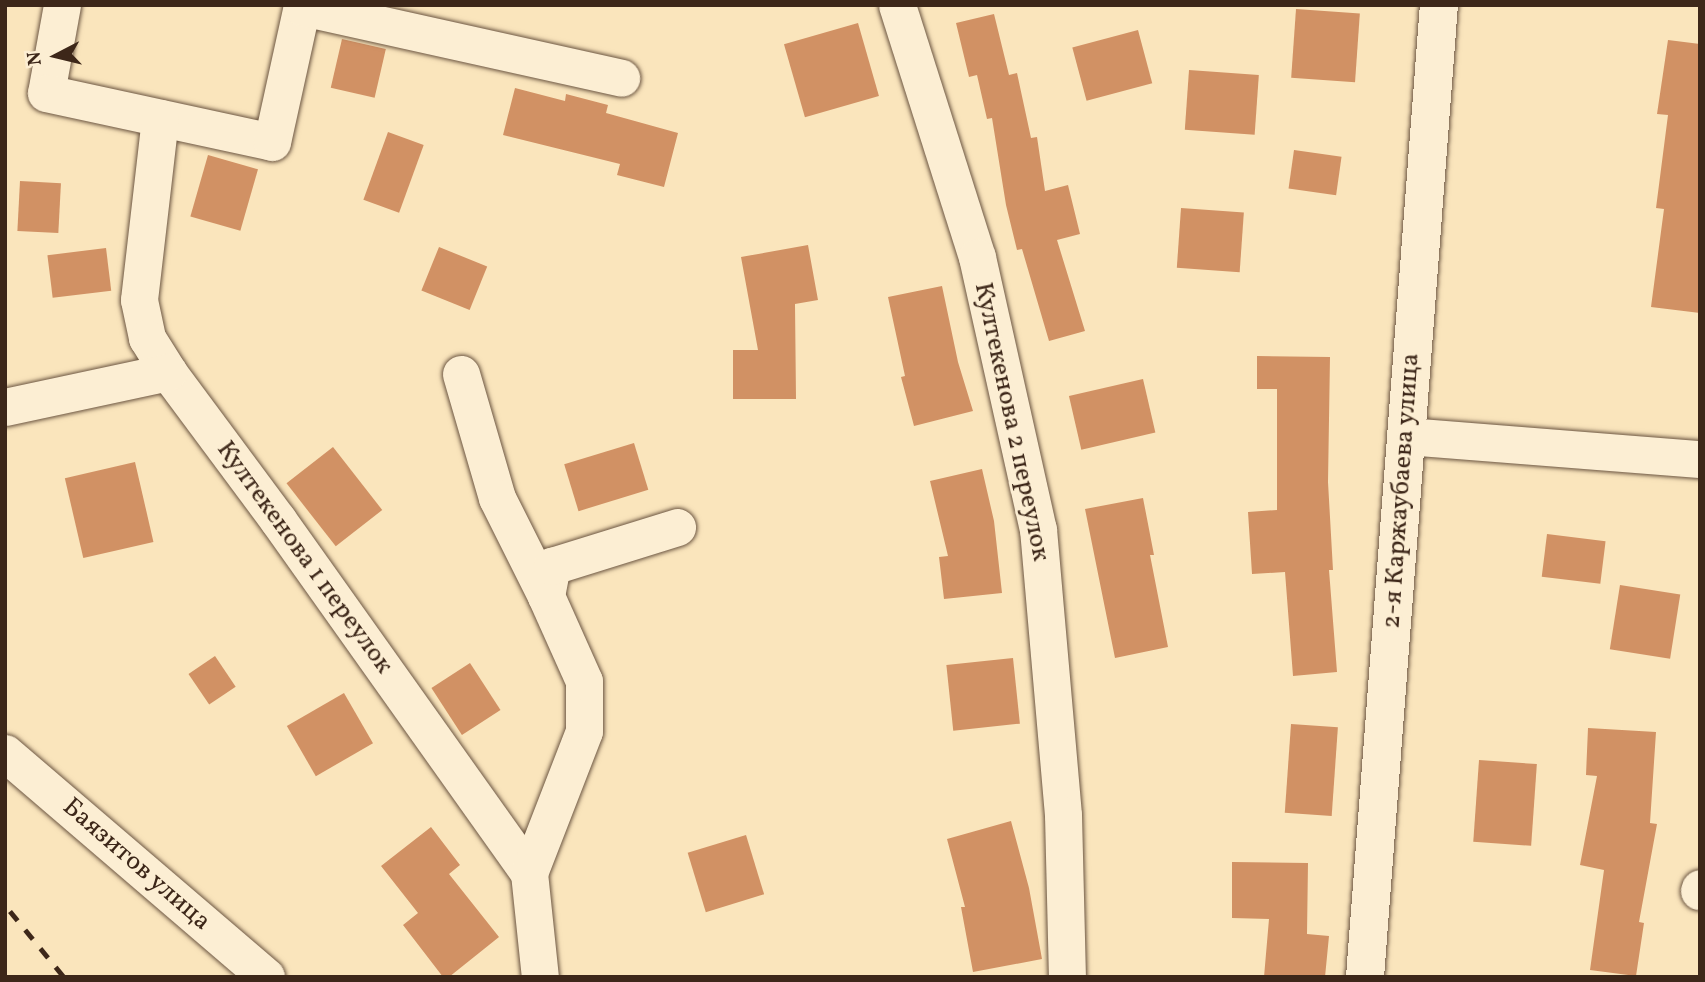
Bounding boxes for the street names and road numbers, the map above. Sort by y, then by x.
street label: Култекенова 2 переулок [966,280,1056,564]
street label: 2-я Каржаубаева улица [1377,352,1427,630]
street label: Култекенова 1 переулок [209,435,399,681]
street label: Баязитов улица [55,792,217,938]

